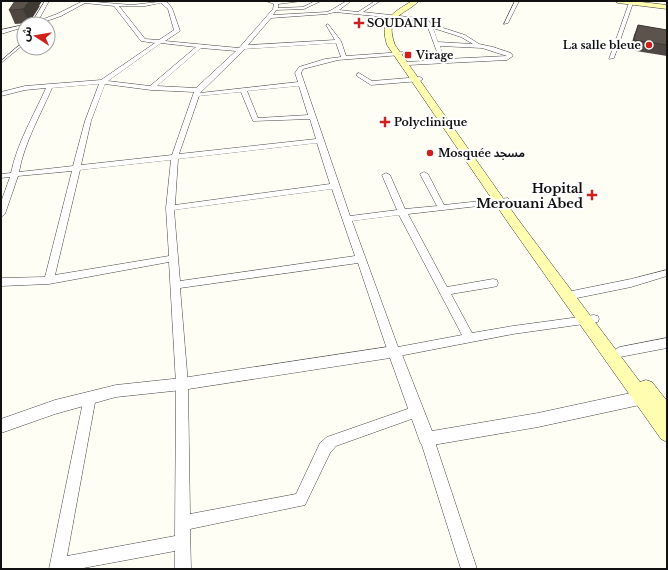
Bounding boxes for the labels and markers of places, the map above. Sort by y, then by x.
place label: SOUDANI H [367,16,442,30]
marker: SOUDANI H [354,18,364,28]
place label: La salle bleue [563,38,642,52]
marker: La salle bleue [644,40,654,50]
place label: Virage [415,48,454,62]
marker: Virage [403,50,413,60]
place label: Polyclinique [394,115,468,129]
marker: Polyclinique [379,116,391,128]
place label: Mosquée مسجد [438,146,525,160]
marker: Mosquée مسجد [425,148,435,158]
place label: Hopital Merouani Abed [476,180,583,212]
marker: Hopital Merouani Abed [586,189,598,201]

